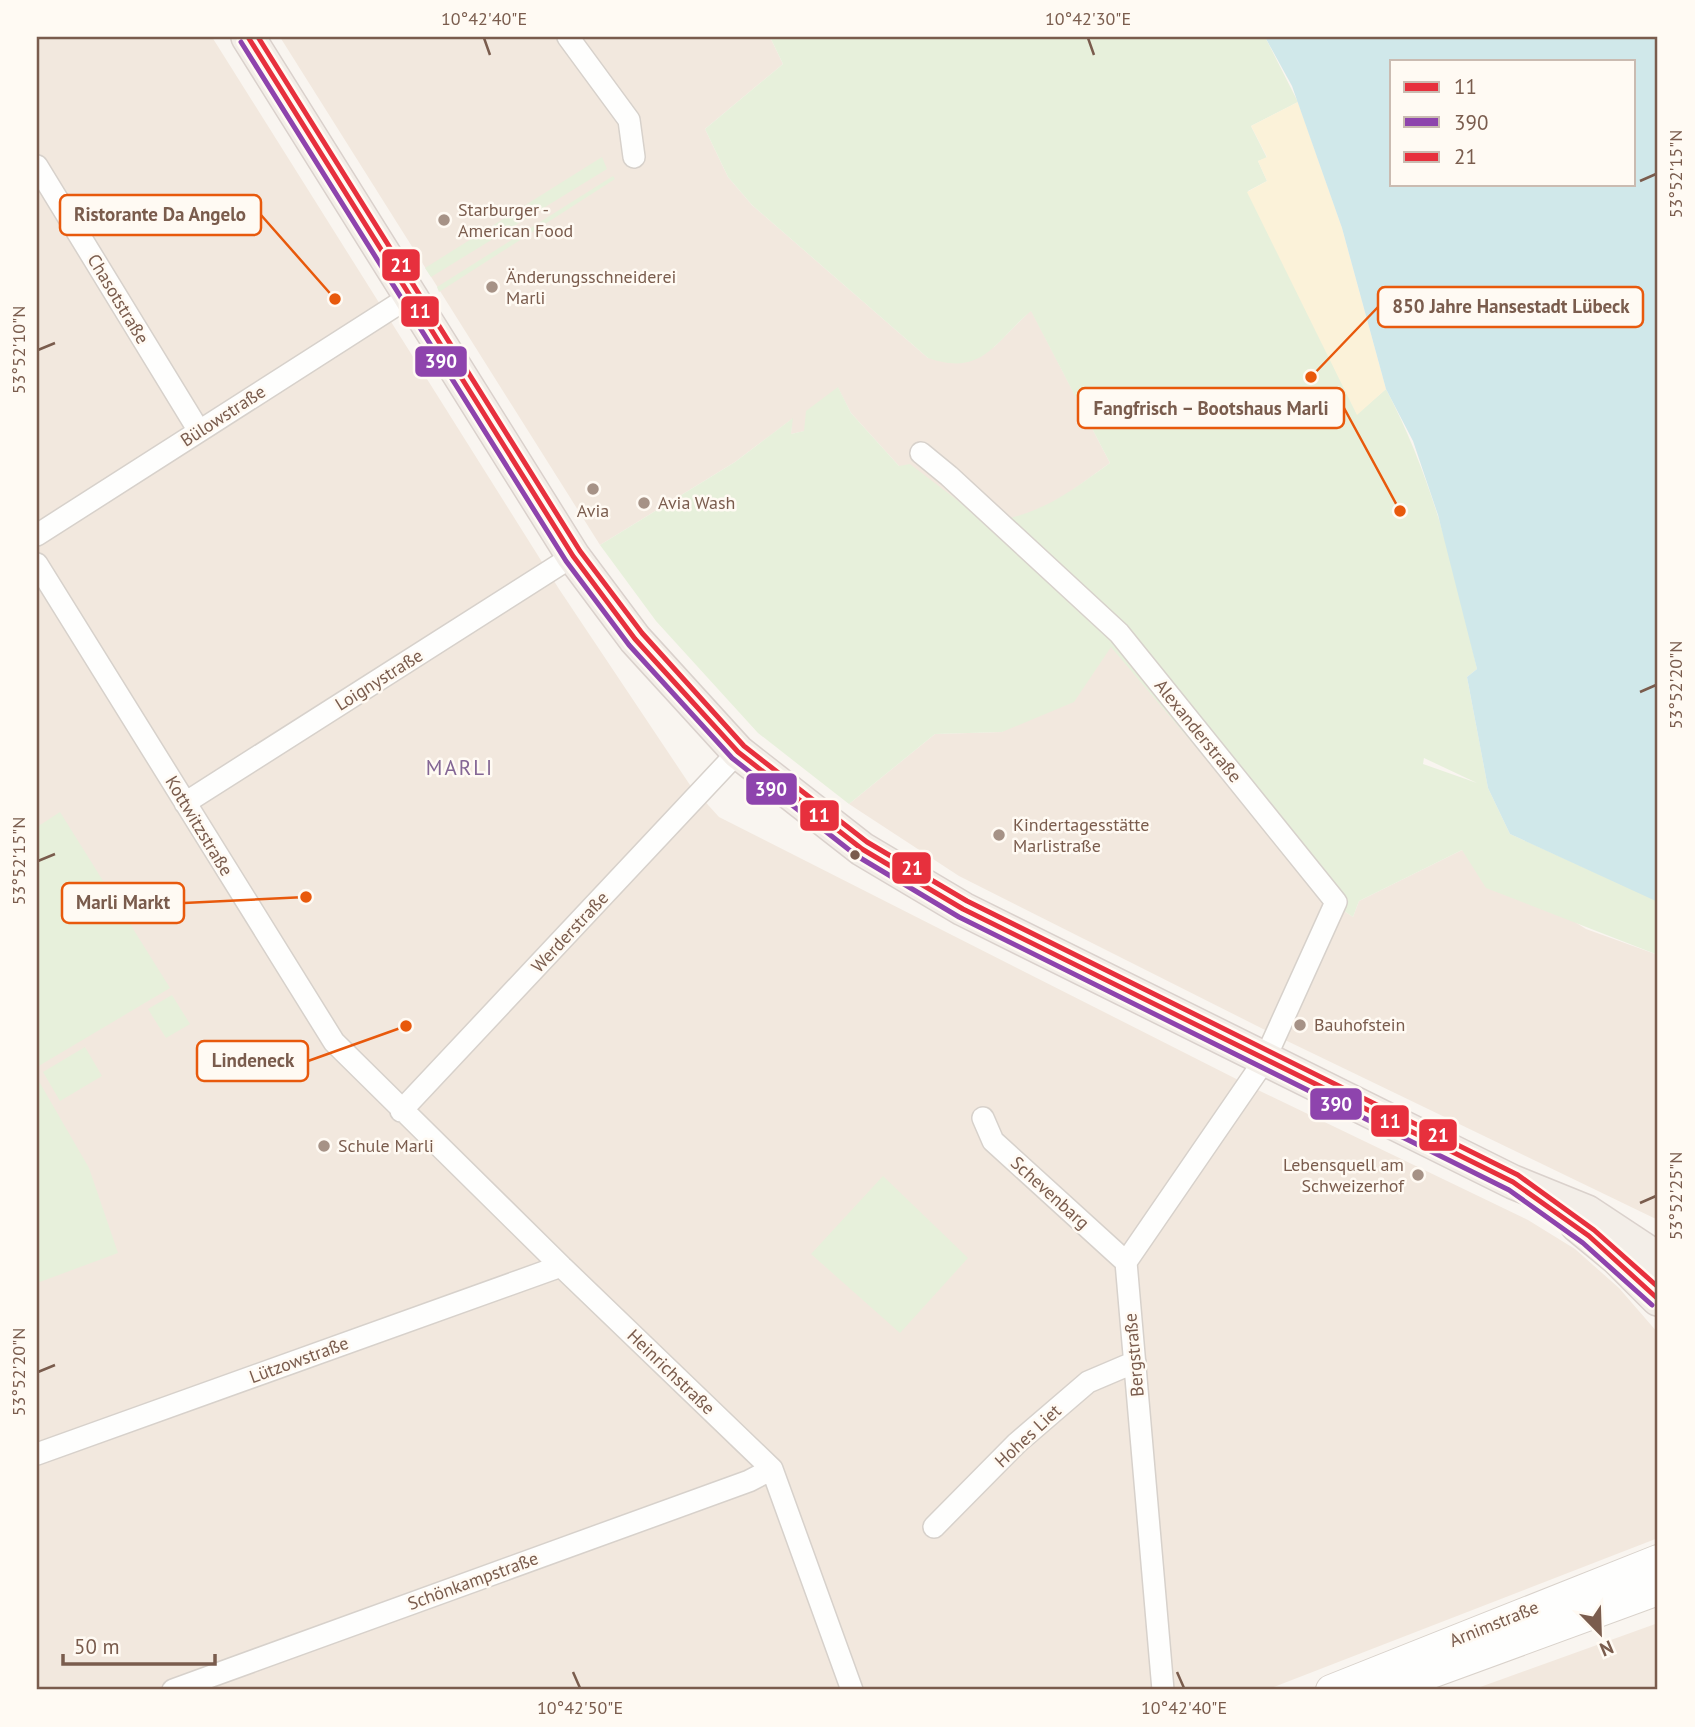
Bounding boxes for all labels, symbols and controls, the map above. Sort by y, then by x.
text: 10°42'40"E [441,7,527,30]
text: 10°42'30"E [1045,7,1131,30]
legend [1390,60,1636,186]
text: 11 [1454,73,1477,100]
text: 390 [1454,109,1488,136]
text: 53°52'15"N [1664,130,1687,218]
text: 21 [1454,143,1477,170]
callout: Ristorante Da Angelo [60,195,261,235]
place label: Starburger - American Food [458,198,573,242]
text: Ristorante Da Angelo [74,202,246,226]
marker: Starburger - American Food [436,212,452,228]
line badge: 21 [381,248,421,282]
street label: Chasotstraße [83,250,154,348]
text: 21 [390,253,412,277]
place label: Änderungsschneiderei Marli [506,265,676,309]
marker: Änderungsschneiderei Marli [484,279,500,295]
callout: 850 Jahre Hansestadt Lübeck [1378,287,1643,327]
text: 850 Jahre Hansestadt Lübeck [1392,294,1630,318]
line badge: 11 [400,295,440,328]
text: 11 [409,299,431,323]
text: 53°52'10"N [7,306,30,394]
line badge: 390 [414,345,468,378]
text: 390 [425,349,457,373]
street label: Bülowstraße [176,380,270,452]
callout: Fangfrisch – Bootshaus Marli [1078,388,1344,428]
text: Fangfrisch – Bootshaus Marli [1094,396,1329,420]
marker: Avia [585,481,601,497]
place label: Avia Wash [658,491,735,514]
marker: Avia Wash [636,495,652,511]
place label: Avia [577,499,609,522]
text: 53°52'20"N [1664,641,1687,729]
street label: Loignystraße [331,644,427,716]
street label: Alexanderstraße [1150,674,1247,787]
district label: MARLI [426,754,494,781]
street label: Kottwitzstraße [161,772,238,880]
line badge: 390 [745,772,798,806]
text: 390 [755,777,787,801]
line badge: 11 [799,799,840,832]
text: 11 [808,803,830,827]
place label: Kindertagesstätte Marlistraße [1013,813,1149,857]
text: 53°52'15"N [7,817,30,905]
marker: Kindertagesstätte Marlistraße [991,827,1007,843]
unlabelled marker [848,848,862,862]
line badge: 21 [891,851,932,885]
text: 21 [901,856,923,880]
callout: Marli Markt [62,883,184,923]
street label: Werderstraße [526,886,613,977]
text: Marli Markt [76,890,170,914]
place label: Bauhofstein [1314,1013,1405,1036]
marker: Bauhofstein [1292,1017,1308,1033]
callout: Lindeneck [197,1041,308,1081]
text: Lindeneck [212,1048,295,1072]
line badge: 390 [1309,1087,1363,1121]
text: 390 [1320,1092,1352,1116]
line badge: 11 [1370,1104,1410,1138]
text: 11 [1379,1109,1401,1133]
line badge: 21 [1418,1118,1458,1152]
text: 21 [1427,1123,1449,1147]
place label: Schule Marli [338,1134,434,1157]
marker: Schule Marli [316,1138,332,1154]
street label: Schevenbarg [1006,1151,1095,1234]
text: 53°52'25"N [1664,1152,1687,1240]
place label: Lebensquell am Schweizerhof [1283,1153,1405,1197]
marker: Lebensquell am Schweizerhof [1410,1167,1426,1183]
street label: Bergstraße [1118,1312,1149,1398]
street label: Heinrichstraße [623,1324,720,1419]
text: 53°52'20"N [7,1328,30,1416]
street label: Lützowstraße [246,1331,352,1388]
street label: Hohes Liet [990,1399,1066,1472]
street label: Schönkampstraße [404,1546,541,1615]
street label: Arnimstraße [1446,1595,1542,1652]
north arrow [1566,1598,1636,1668]
scale bar [63,1622,215,1666]
text: 50 m [74,1633,120,1660]
text: N [1596,1635,1617,1662]
text: 10°42'50"E [537,1696,623,1719]
text: 10°42'40"E [1141,1696,1227,1719]

